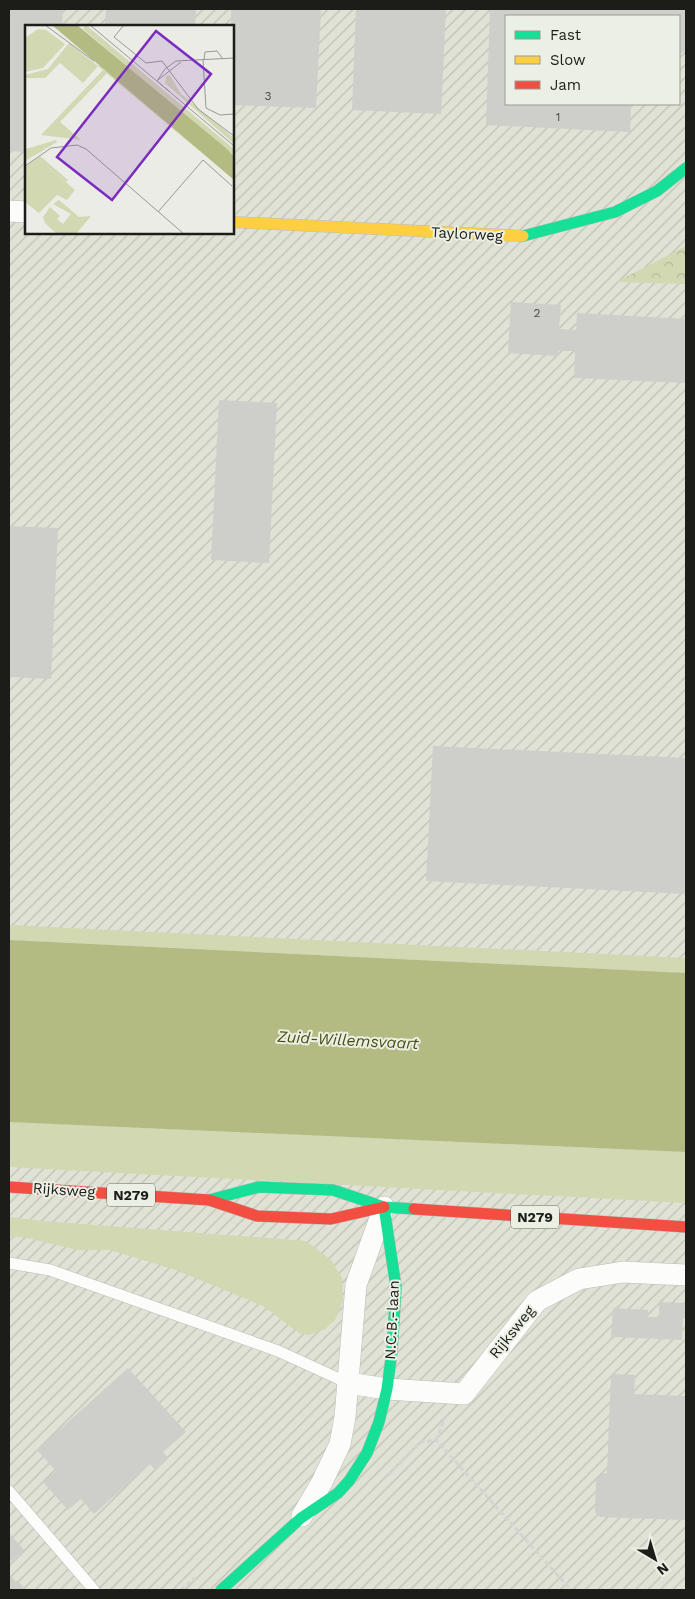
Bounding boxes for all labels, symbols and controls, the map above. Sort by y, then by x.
legend [505,15,680,105]
inset map [25,25,234,234]
text: Fast [550,26,582,44]
text: Slow [550,51,586,69]
text: Jam [550,76,581,94]
house number: 3 [265,89,272,103]
house number: 1 [556,110,560,124]
street label: Taylorweg [431,223,503,245]
house number: 2 [534,306,541,320]
water label: Zuid-Willemsvaart [276,1027,420,1053]
street label: Rijksweg [32,1179,96,1201]
road number: N279 [107,1184,155,1206]
road number: N279 [511,1206,559,1228]
street label: N.C.B.-laan [381,1280,403,1360]
street label: Rijksweg [485,1302,539,1362]
north arrow [630,1534,680,1584]
text: N [654,1560,672,1579]

